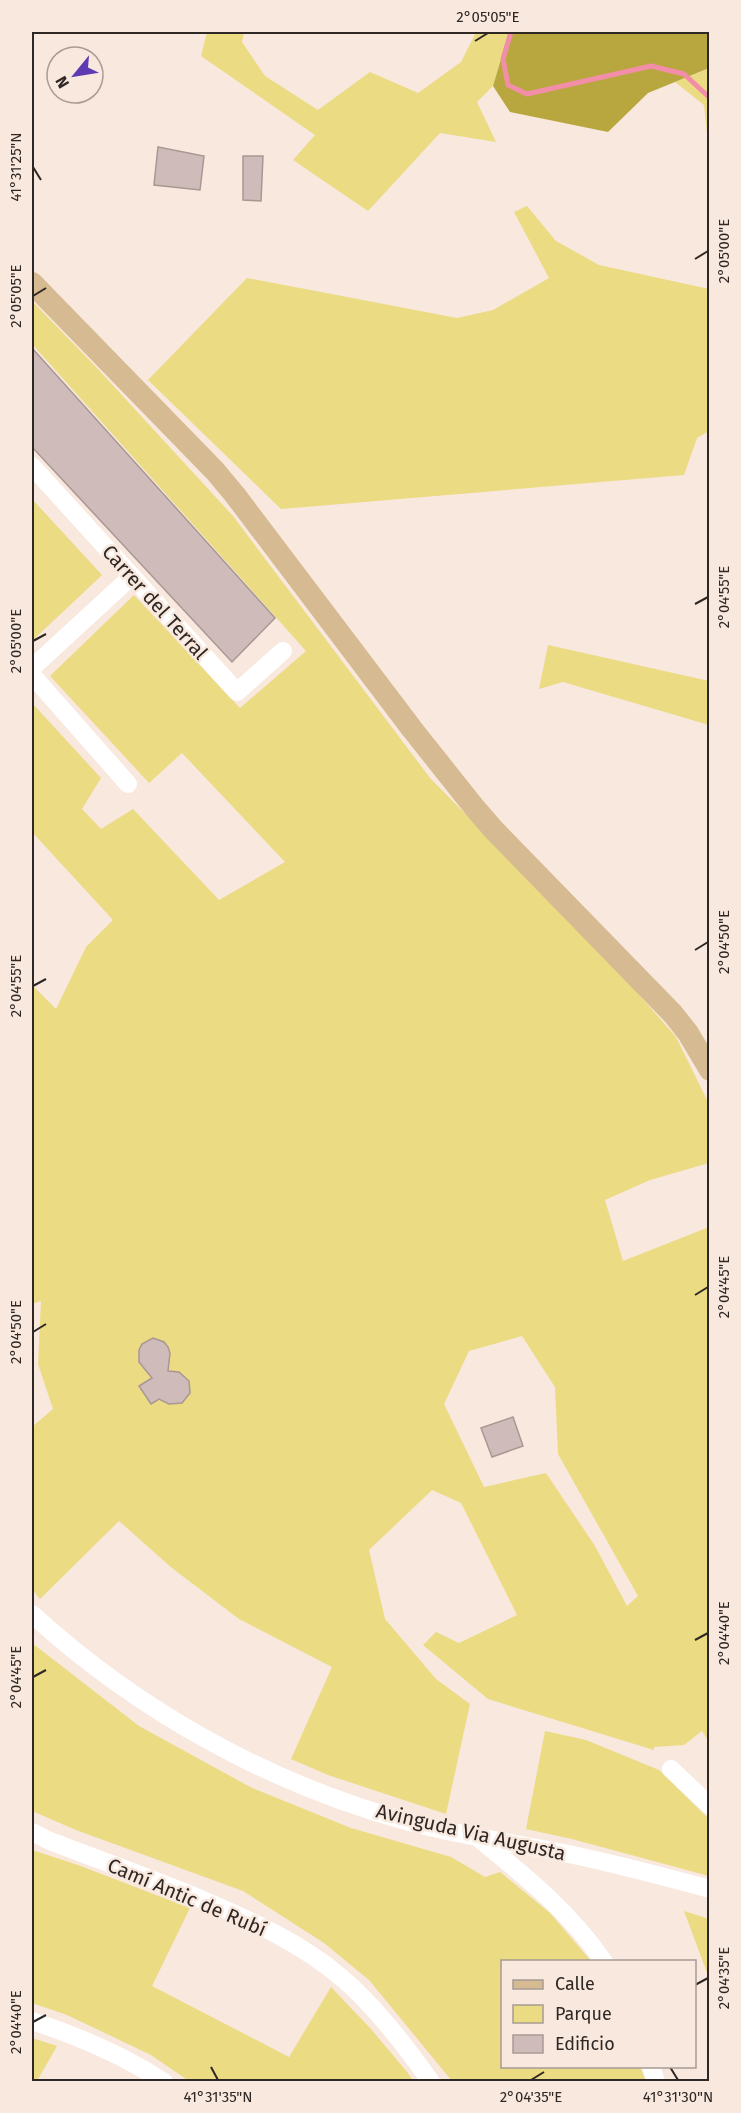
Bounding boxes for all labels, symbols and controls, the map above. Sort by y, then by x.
text: 2°05'05"E [456,8,520,26]
north arrow [45,45,105,105]
text: N [52,73,73,92]
text: 41°31'25"N [7,132,25,202]
text: 2°05'00"E [715,219,733,283]
text: 2°05'05"E [7,264,25,328]
street label: Carrer del Terral [97,540,213,664]
text: 2°04'55"E [715,566,733,628]
text: 2°05'00"E [7,609,25,673]
text: 2°04'50"E [715,910,733,974]
text: 2°04'55"E [7,955,25,1017]
text: 2°04'45"E [715,1256,733,1318]
text: 2°04'50"E [7,1300,25,1364]
text: 2°04'40"E [715,1601,733,1665]
text: 2°04'45"E [7,1646,25,1708]
street label: Avinguda Via Augusta [374,1799,568,1865]
street label: Camí Antic de Rubí [104,1853,270,1941]
text: 2°04'35"E [715,1947,733,2009]
legend [501,1960,696,2068]
text: Calle [555,1973,595,1995]
text: 2°04'40"E [7,1990,25,2054]
text: Parque [555,2003,612,2025]
text: Edificio [555,2033,615,2055]
text: 41°31'35"N [183,2088,253,2106]
text: 2°04'35"E [500,2088,562,2106]
text: 41°31'30"N [643,2088,713,2106]

